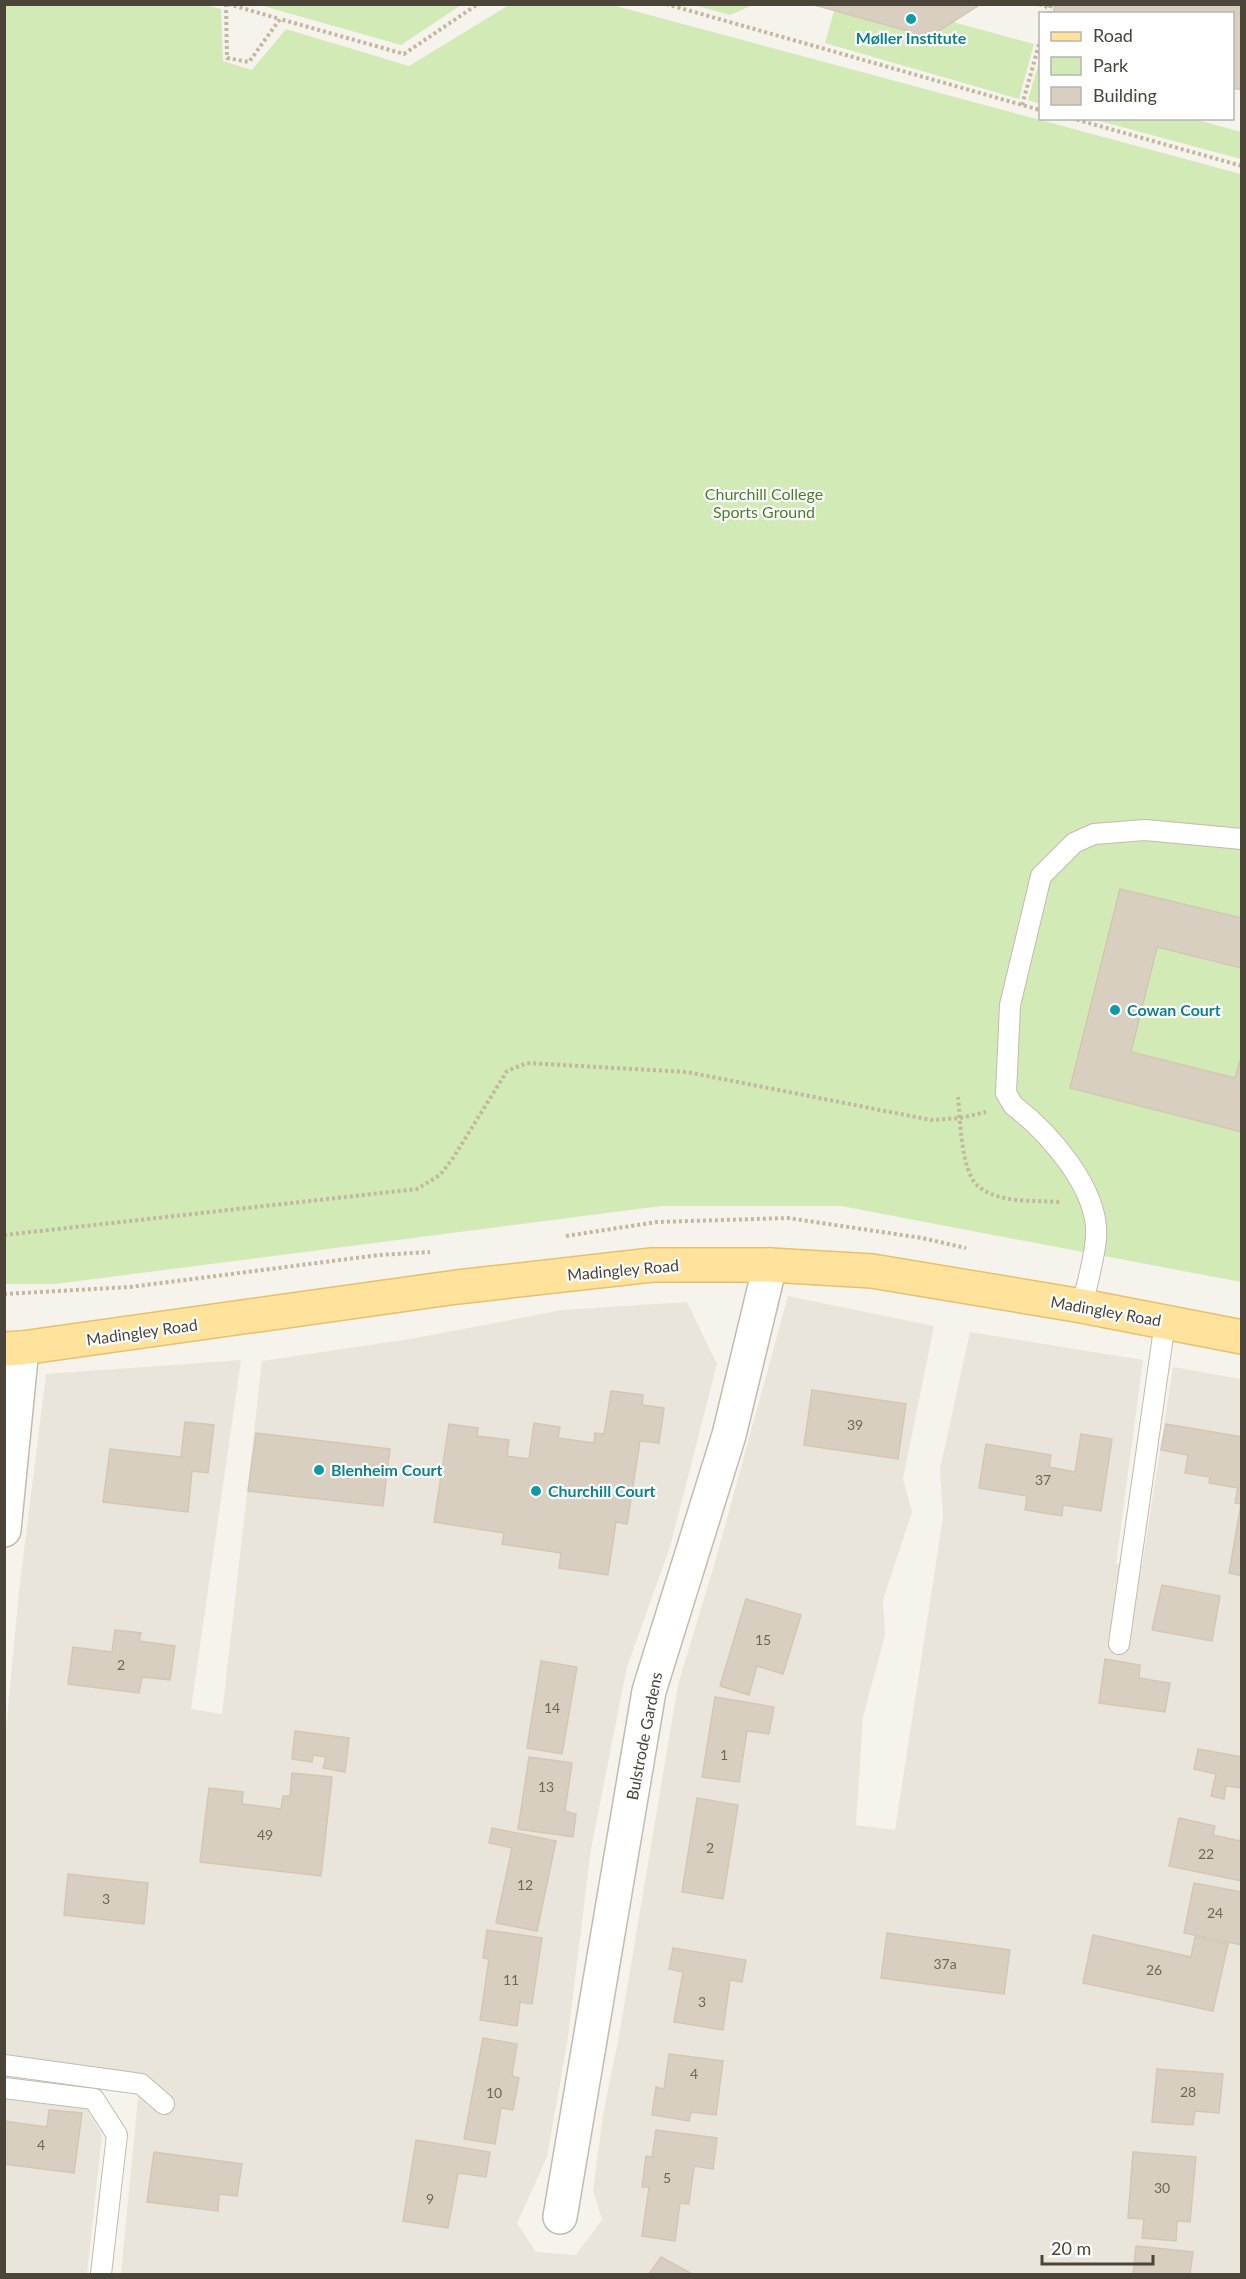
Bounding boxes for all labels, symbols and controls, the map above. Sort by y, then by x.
marker: Møller Institute [904,12,918,26]
legend [1039,12,1234,120]
text: Road [1093,24,1133,46]
place label: Møller Institute [856,28,967,47]
text: Park [1093,54,1129,76]
text: Building [1093,84,1157,106]
park label: Churchill College Sports Ground [705,484,823,521]
place label: Cowan Court [1127,1000,1221,1019]
marker: Cowan Court [1108,1003,1122,1017]
street label: Madingley Road [566,1255,680,1284]
street label: Madingley Road [1049,1291,1163,1330]
street label: Madingley Road [85,1314,199,1349]
house number: 39 [847,1416,863,1433]
place label: Blenheim Court [331,1460,442,1479]
marker: Blenheim Court [312,1463,326,1477]
house number: 37 [1035,1471,1051,1488]
place label: Churchill Court [548,1481,656,1500]
marker: Churchill Court [529,1484,543,1498]
house number: 15 [755,1631,771,1648]
house number: 2 [117,1656,125,1673]
street label: Bulstrode Gardens [622,1670,665,1802]
house number: 14 [544,1699,560,1716]
house number: 1 [720,1746,728,1763]
house number: 13 [538,1778,554,1795]
house number: 49 [257,1826,273,1843]
house number: 2 [706,1839,714,1856]
house number: 22 [1198,1845,1214,1862]
house number: 12 [517,1876,533,1893]
house number: 3 [102,1890,110,1907]
house number: 24 [1207,1904,1223,1921]
house number: 37a [933,1955,957,1972]
house number: 26 [1146,1961,1162,1978]
house number: 11 [503,1971,519,1988]
house number: 3 [698,1993,706,2010]
house number: 4 [690,2065,698,2082]
house number: 28 [1180,2083,1196,2100]
house number: 10 [486,2084,502,2101]
house number: 4 [37,2136,45,2153]
house number: 5 [663,2169,671,2186]
house number: 30 [1154,2179,1170,2196]
house number: 9 [426,2190,434,2207]
scale bar [1042,2228,1153,2266]
text: 20 m [1051,2237,1091,2259]

